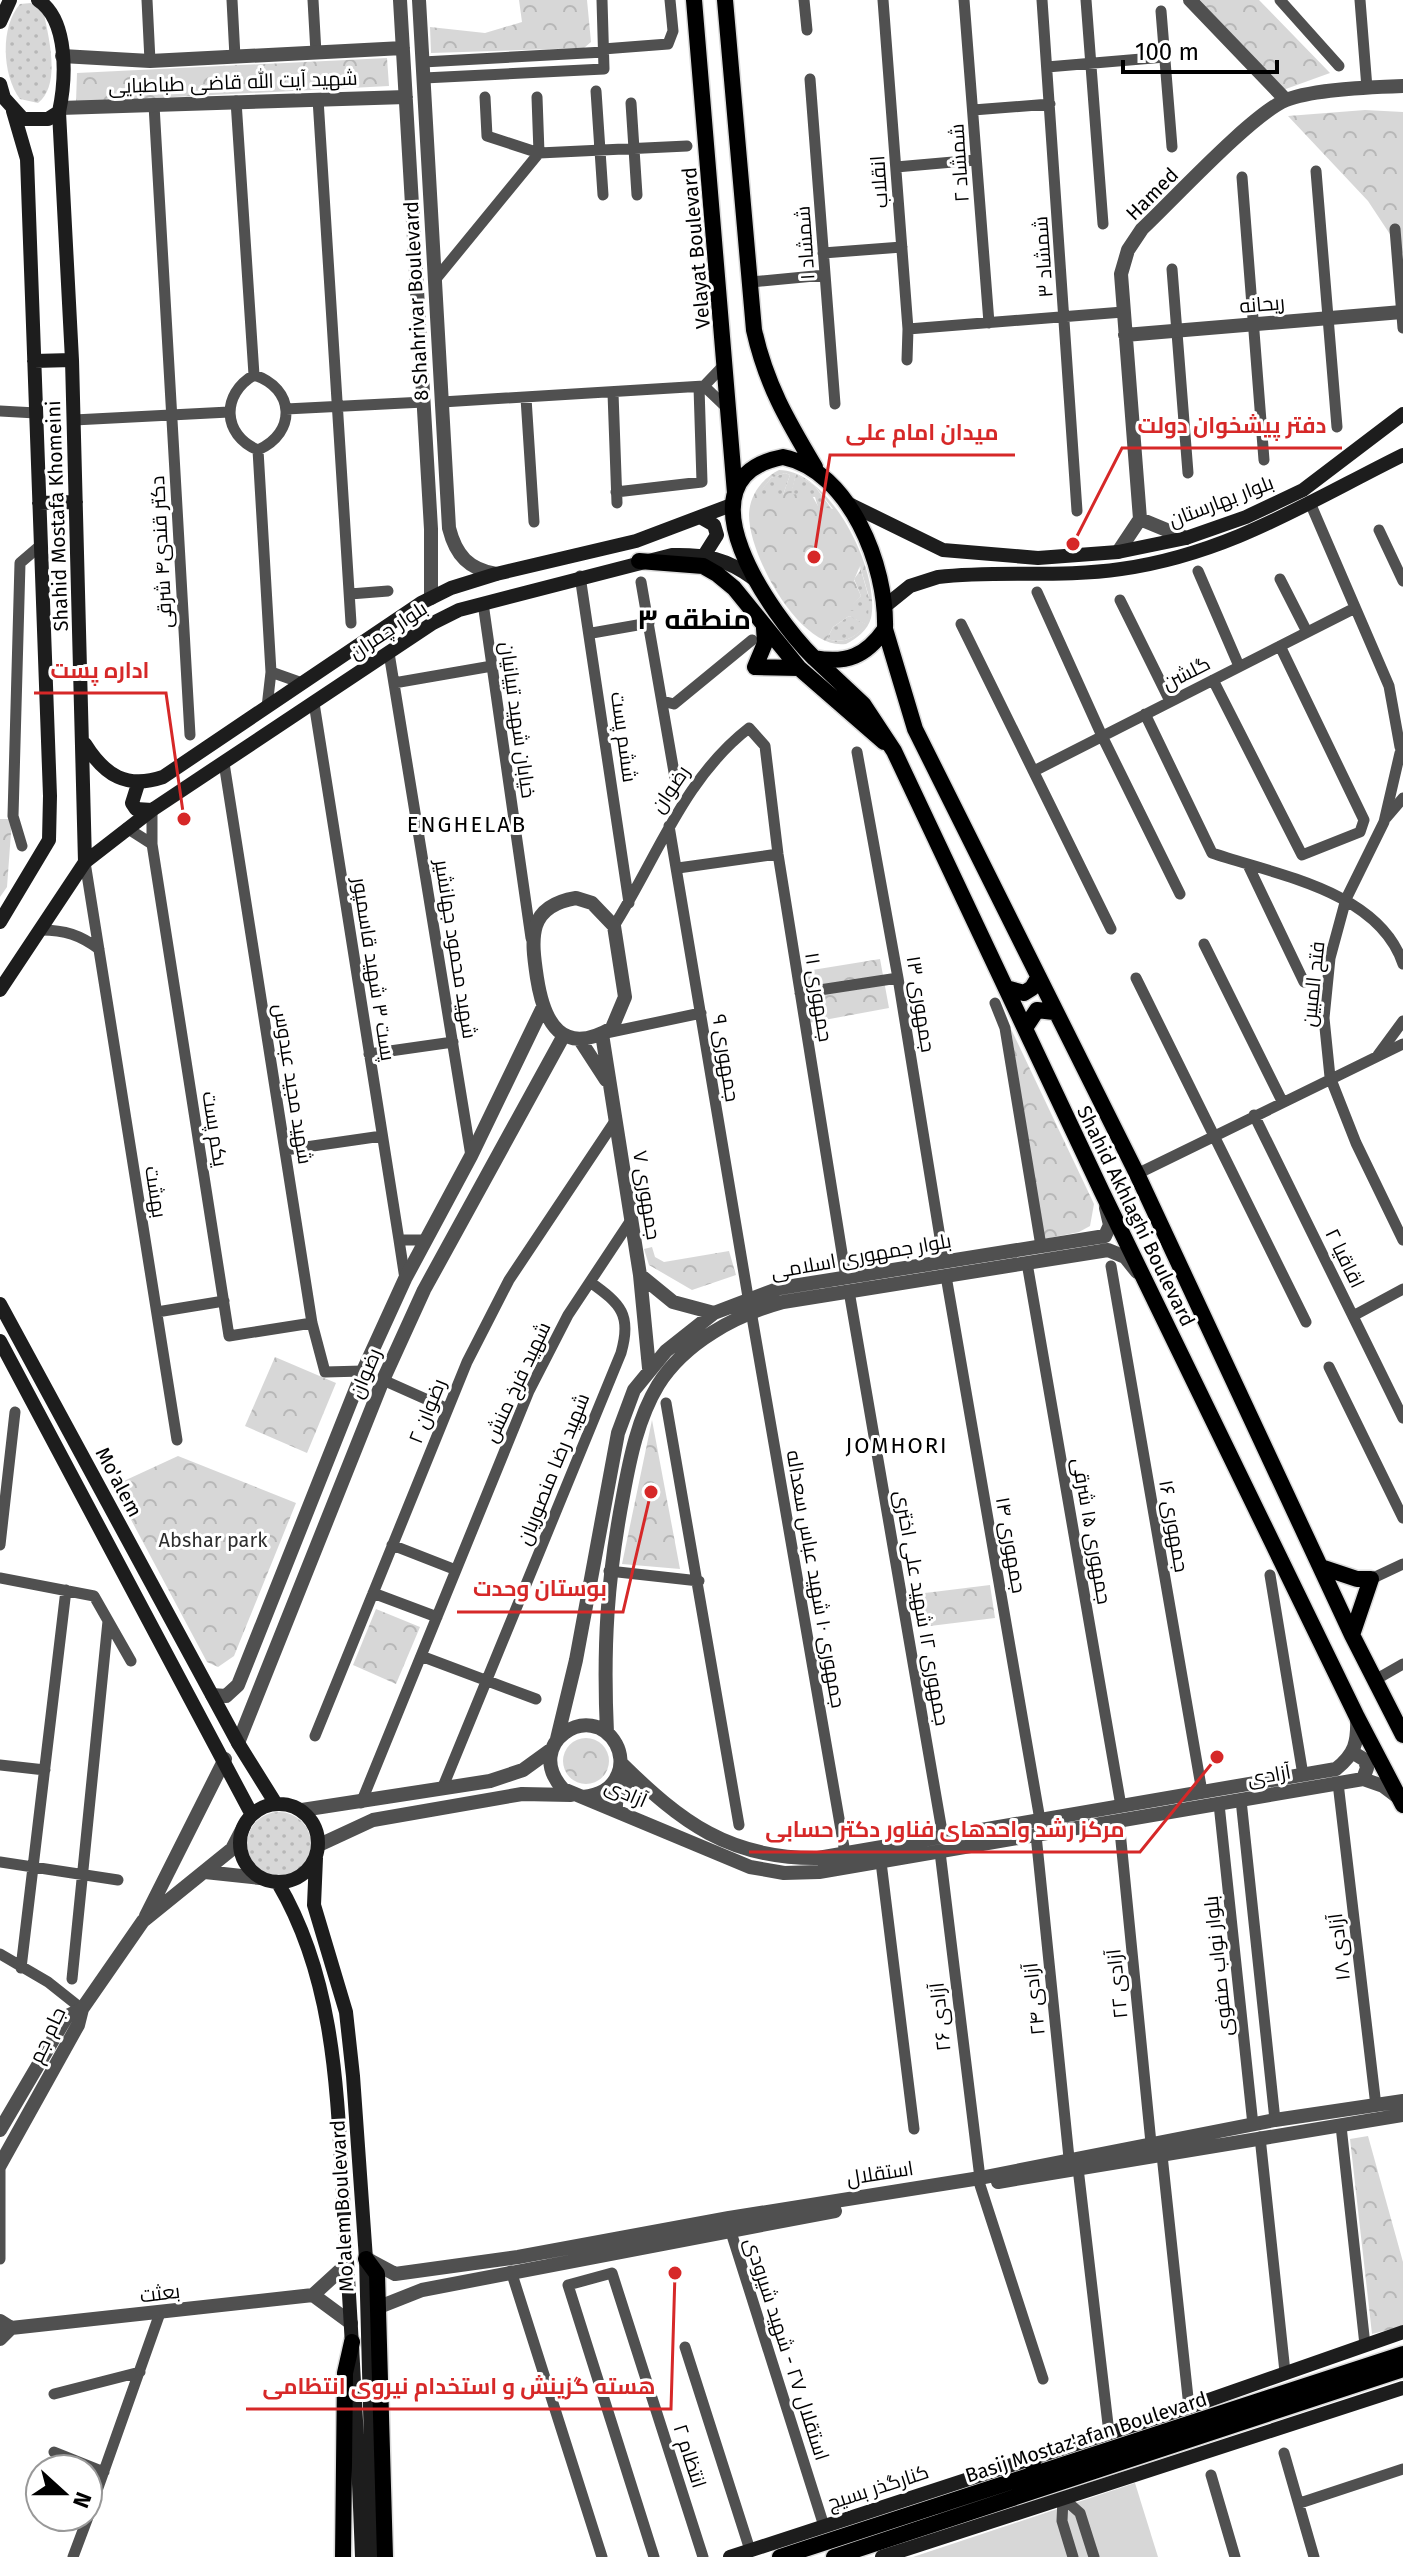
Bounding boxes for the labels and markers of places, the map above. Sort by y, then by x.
callout: دفتر پیشخوان دولت [1122,402,1342,448]
callout: میدان امام علی [830,409,1015,455]
callout: اداره پست [34,647,166,693]
callout: بوستان وحدت [457,1566,623,1612]
callout: مرکز رشد واحدهای فناور دکتر حسابی [749,1806,1140,1852]
callout: هسته گزینش و استخدام نیروی انتظامی [246,2363,671,2409]

